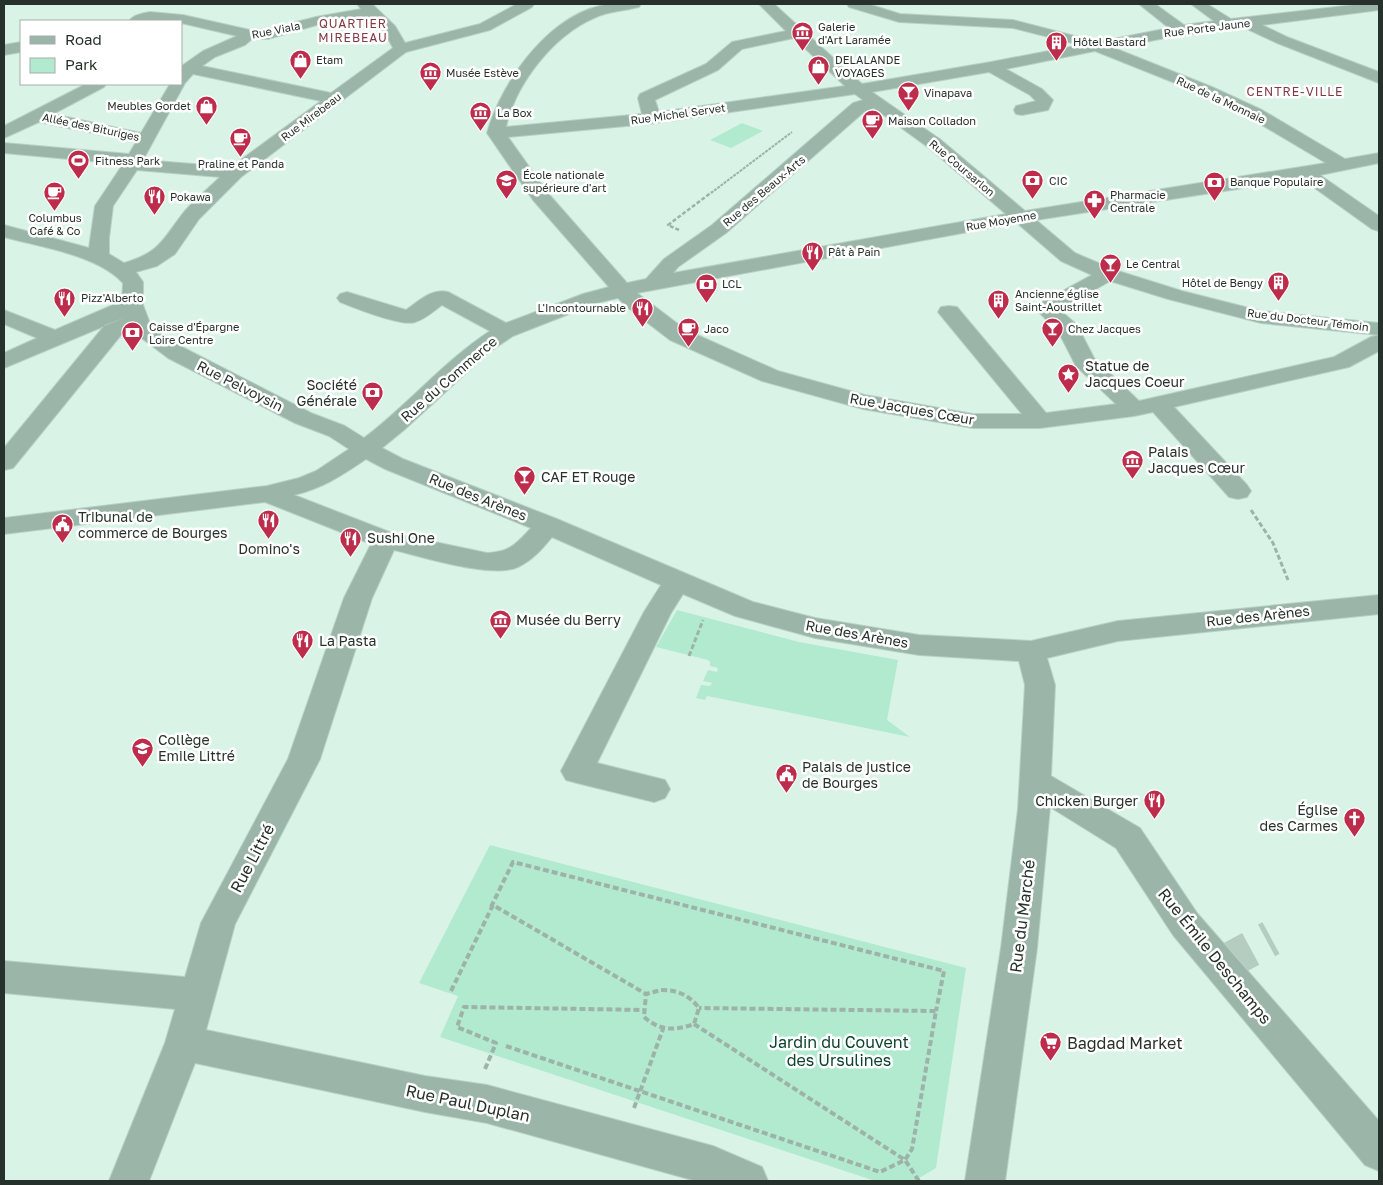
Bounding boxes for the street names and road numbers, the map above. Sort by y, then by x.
street label: Rue Porte Jaune [1163,16,1251,39]
street label: Rue Viala [250,18,301,41]
street label: Rue de la Monnaie [1175,73,1268,126]
street label: Rue Mirebeau [278,90,343,143]
street label: Rue Michel Servet [630,100,726,127]
street label: Allée des Bituriges [41,110,141,143]
street label: Rue Coursarlon [927,137,998,199]
street label: Rue des Beaux-Arts [720,152,808,229]
street label: Rue Moyenne [965,208,1037,233]
street label: Rue du Docteur Témoin [1247,306,1370,333]
street label: Rue du Commerce [397,332,500,425]
street label: Rue Pelvoysin [194,357,286,414]
street label: Rue Jacques Cœur [848,389,976,428]
street label: Rue des Arènes [427,469,530,524]
street label: Rue des Arènes [1205,602,1311,629]
street label: Rue des Arènes [804,616,910,651]
street label: Rue Littré [226,820,278,896]
street label: Rue du Marché [1005,858,1039,974]
street label: Rue Émile Deschamps [1154,884,1276,1028]
street label: Rue Paul Duplan [404,1080,532,1126]

